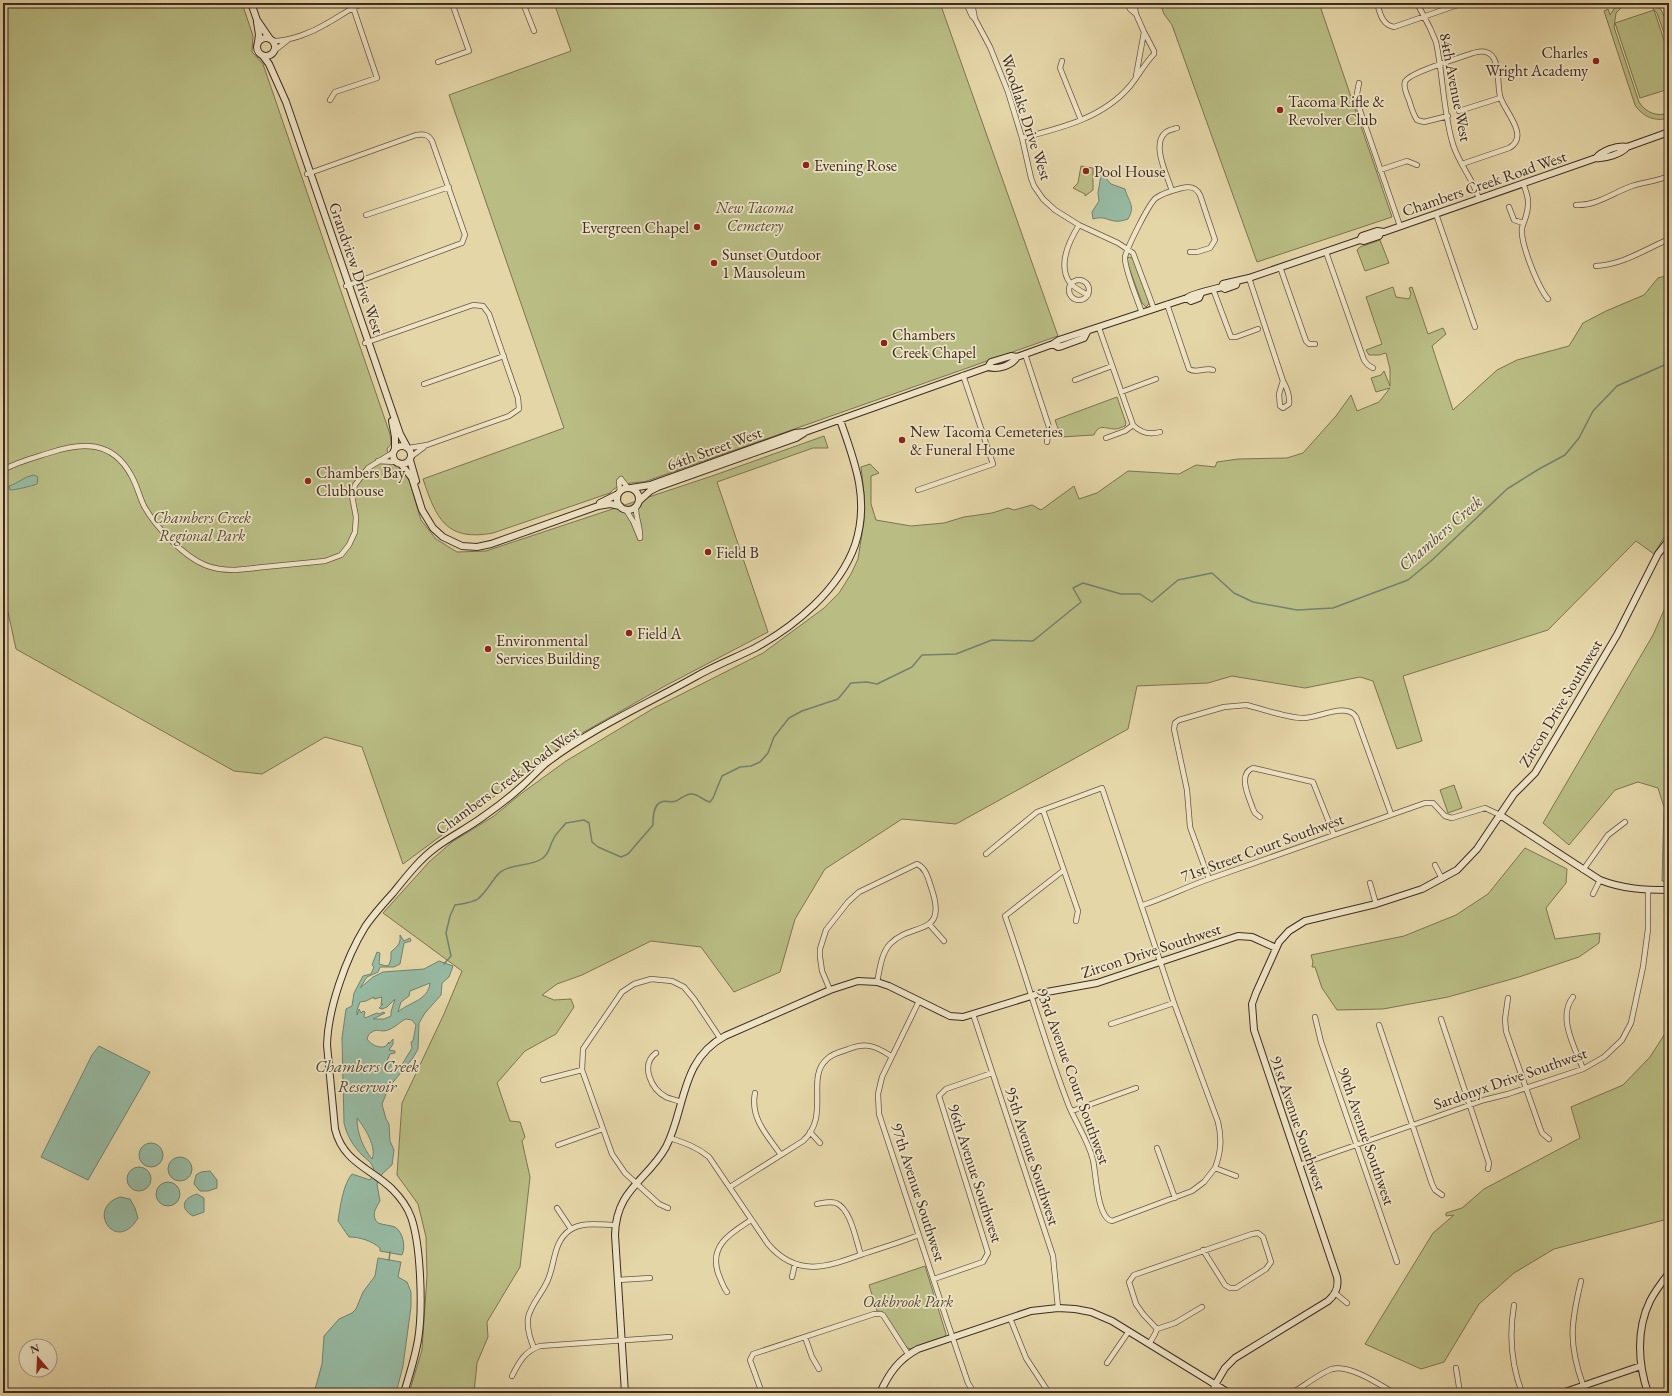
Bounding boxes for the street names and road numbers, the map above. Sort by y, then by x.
street label: 84th Avenue West [1435,31,1476,143]
street label: Woodlake Drive West [996,52,1057,183]
street label: Chambers Creek Road West [1399,145,1569,221]
street label: Grandview Drive West [324,199,389,337]
street label: 64th Street West [664,422,765,475]
street label: Zircon Drive Southwest [1514,635,1607,771]
street label: Chambers Creek Road West [431,721,583,840]
street label: 71st Street Court Southwest [1178,808,1347,887]
street label: Zircon Drive Southwest [1079,918,1224,983]
street label: 93rd Avenue Court Southwest [1032,985,1115,1167]
street label: Sardonyx Drive Southwest [1431,1042,1590,1115]
street label: 91st Avenue Southwest [1266,1053,1331,1193]
street label: 90th Avenue Southwest [1333,1064,1400,1208]
street label: 95th Avenue Southwest [1000,1084,1065,1228]
street label: 96th Avenue Southwest [943,1101,1008,1245]
street label: 97th Avenue Southwest [886,1120,951,1264]

